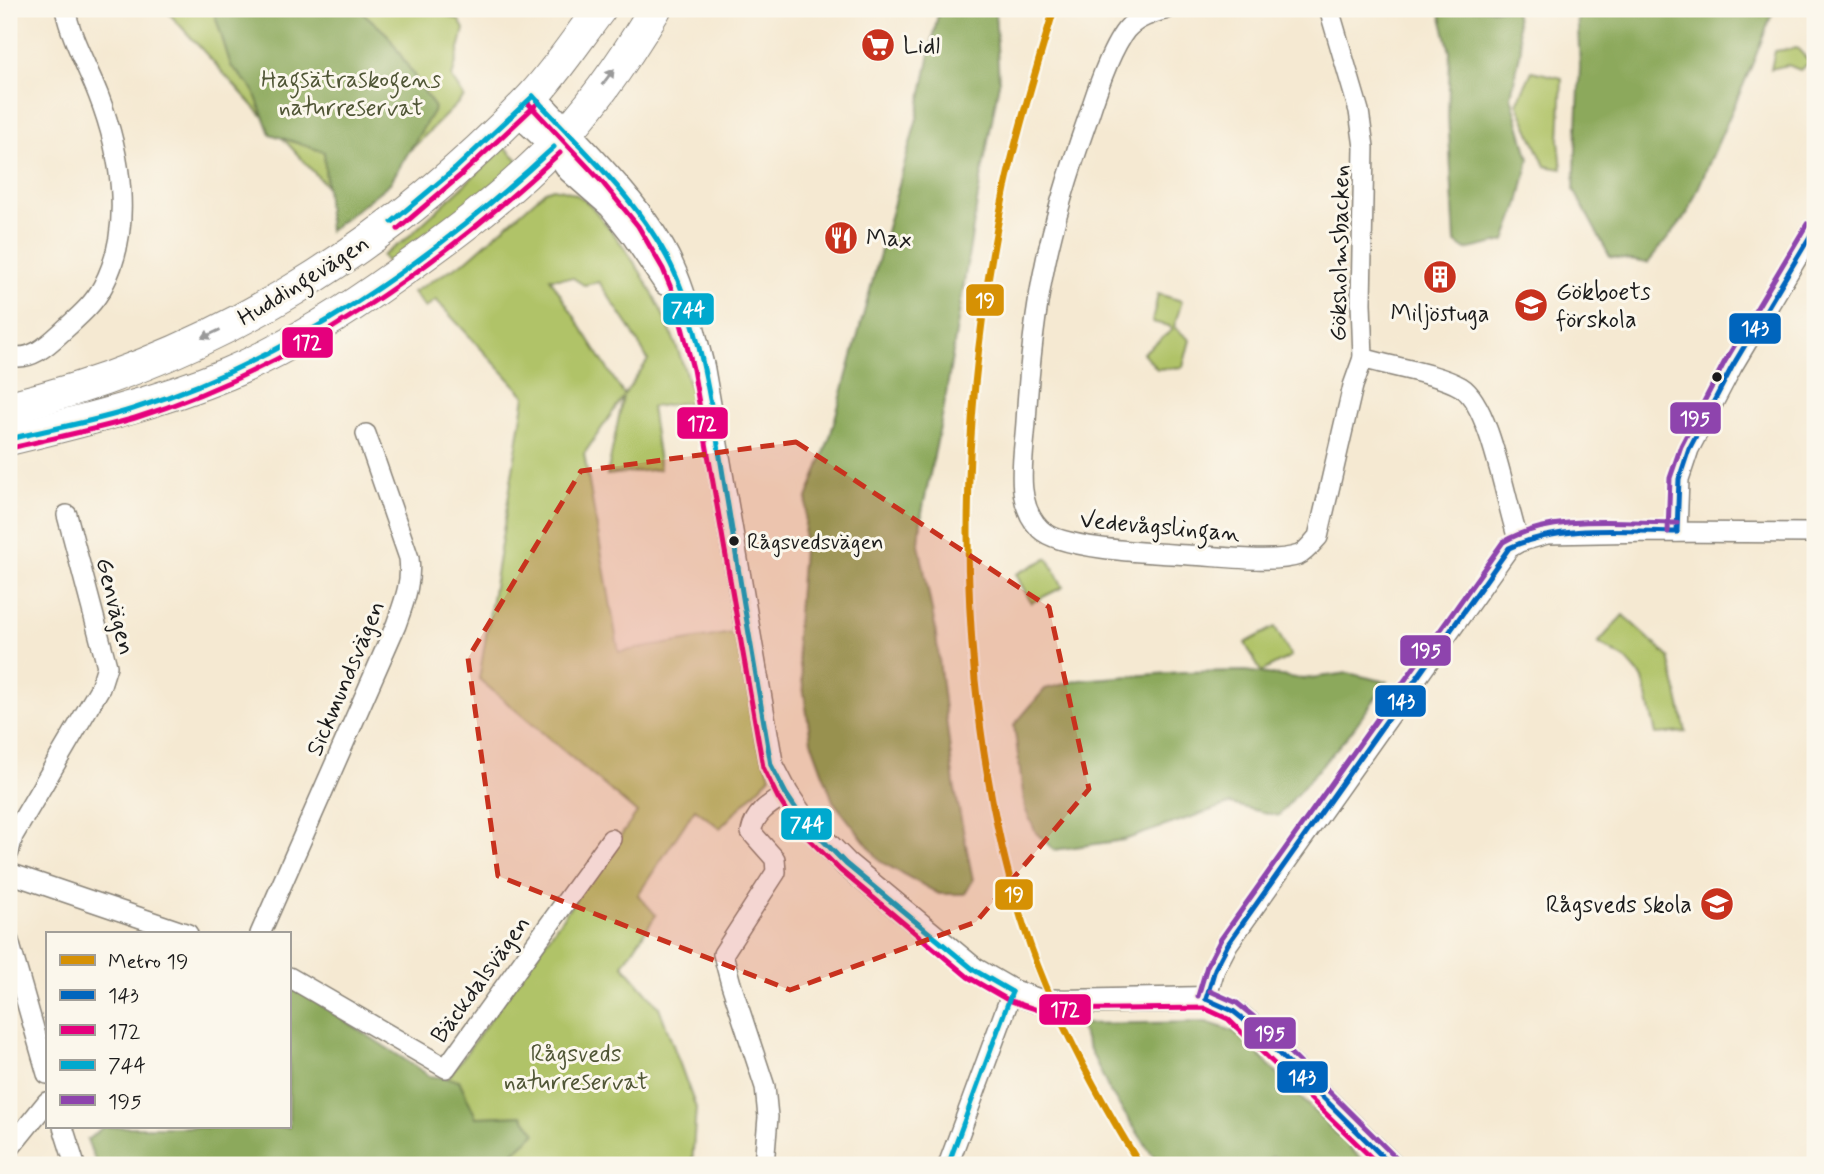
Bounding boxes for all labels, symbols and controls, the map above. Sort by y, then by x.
supermarket icon: Lidl [859,26,897,64]
place label: Lidl [903,31,940,62]
park label: Hagsätraskogens naturreservat [261,65,441,124]
one-way arrow [601,69,616,87]
street label: Göksholmsbacken [1323,164,1358,342]
restaurant icon: Max [822,219,860,257]
place label: Max [866,224,912,255]
street label: Huddingevägen [232,229,377,337]
building icon: Miljöstuga [1421,258,1459,296]
place label: Gökboets förskola [1556,277,1651,336]
line badge: 19 [965,283,1005,317]
school or university icon: Gökboets förskola [1512,286,1550,324]
text: 19 [975,289,995,314]
line badge: 744 [662,292,715,326]
text: 744 [671,298,706,323]
place label: Miljöstuga [1391,299,1489,330]
line badge: 143 [1728,312,1782,345]
text: 143 [1741,317,1769,342]
line badge: 172 [281,326,334,359]
one-way arrow [201,328,221,340]
text: 172 [292,331,322,356]
unlabelled marker [1710,370,1724,384]
line badge: 195 [1669,401,1722,435]
line badge: 172 [676,406,729,440]
text: 195 [1680,407,1711,432]
text: 172 [687,412,717,437]
street label: Vedevågslingan [1078,505,1242,553]
place label: Rågsvedsvägen [747,529,884,558]
marker: Rågsvedsvägen [727,534,741,548]
street label: Genvägen [87,554,142,658]
street label: Sickmundsvägen [300,596,393,761]
line badge: 195 [1399,634,1452,667]
text: 195 [1411,639,1442,664]
line badge: 143 [1374,684,1427,718]
text: 143 [1387,690,1415,715]
line badge: 744 [780,807,833,841]
text: 744 [790,813,825,838]
line badge: 19 [994,878,1034,911]
text: 19 [1004,883,1024,908]
school or university icon: Rågsveds skola [1698,885,1736,923]
place label: Rågsveds skola [1546,890,1692,921]
street label: Bäckdalsvägen [424,910,538,1050]
legend [46,932,290,1128]
text: Metro 19 [108,948,189,976]
text: 143 [108,982,139,1010]
line badge: 172 [1038,993,1092,1026]
text: 172 [1050,998,1080,1023]
line badge: 195 [1243,1016,1297,1050]
text: 172 [108,1018,140,1046]
text: 195 [1255,1022,1286,1047]
park label: Rågsveds naturreservat [504,1039,648,1098]
text: 744 [108,1052,146,1080]
line badge: 143 [1276,1060,1329,1094]
text: 143 [1288,1066,1316,1091]
text: 195 [108,1088,142,1116]

